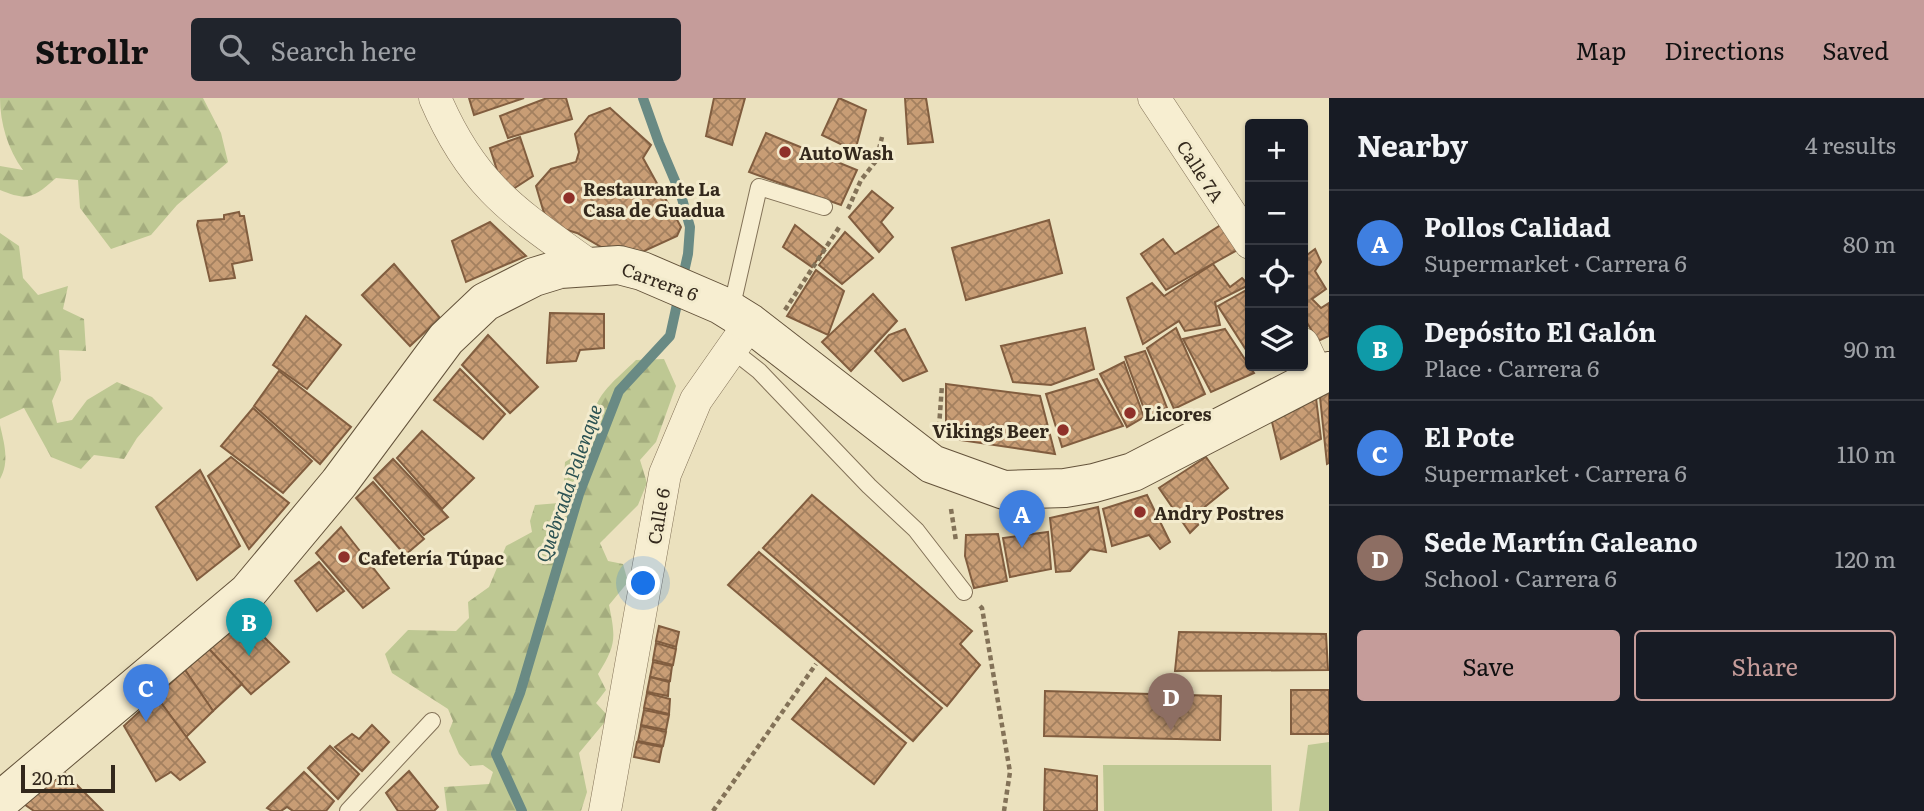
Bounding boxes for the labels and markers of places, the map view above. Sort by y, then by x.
place label: AutoWash [799,139,894,166]
marker: AutoWash [777,144,793,160]
place label: Restaurante La Casa de Guadua [583,175,726,223]
marker: Restaurante La Casa de Guadua [561,190,577,206]
place label: Licores [1144,400,1212,427]
marker: Licores [1122,405,1138,421]
place label: Vikings Beer [932,417,1049,444]
marker: Vikings Beer [1055,422,1071,438]
pin: A [999,490,1045,548]
place label: Andry Postres [1154,499,1284,526]
marker: Andry Postres [1132,504,1148,520]
place label: Cafetería Túpac [358,544,504,571]
marker: Cafetería Túpac [336,549,352,565]
pin: B [226,598,272,656]
pin: C [123,664,169,722]
pin: D [1148,673,1194,731]

